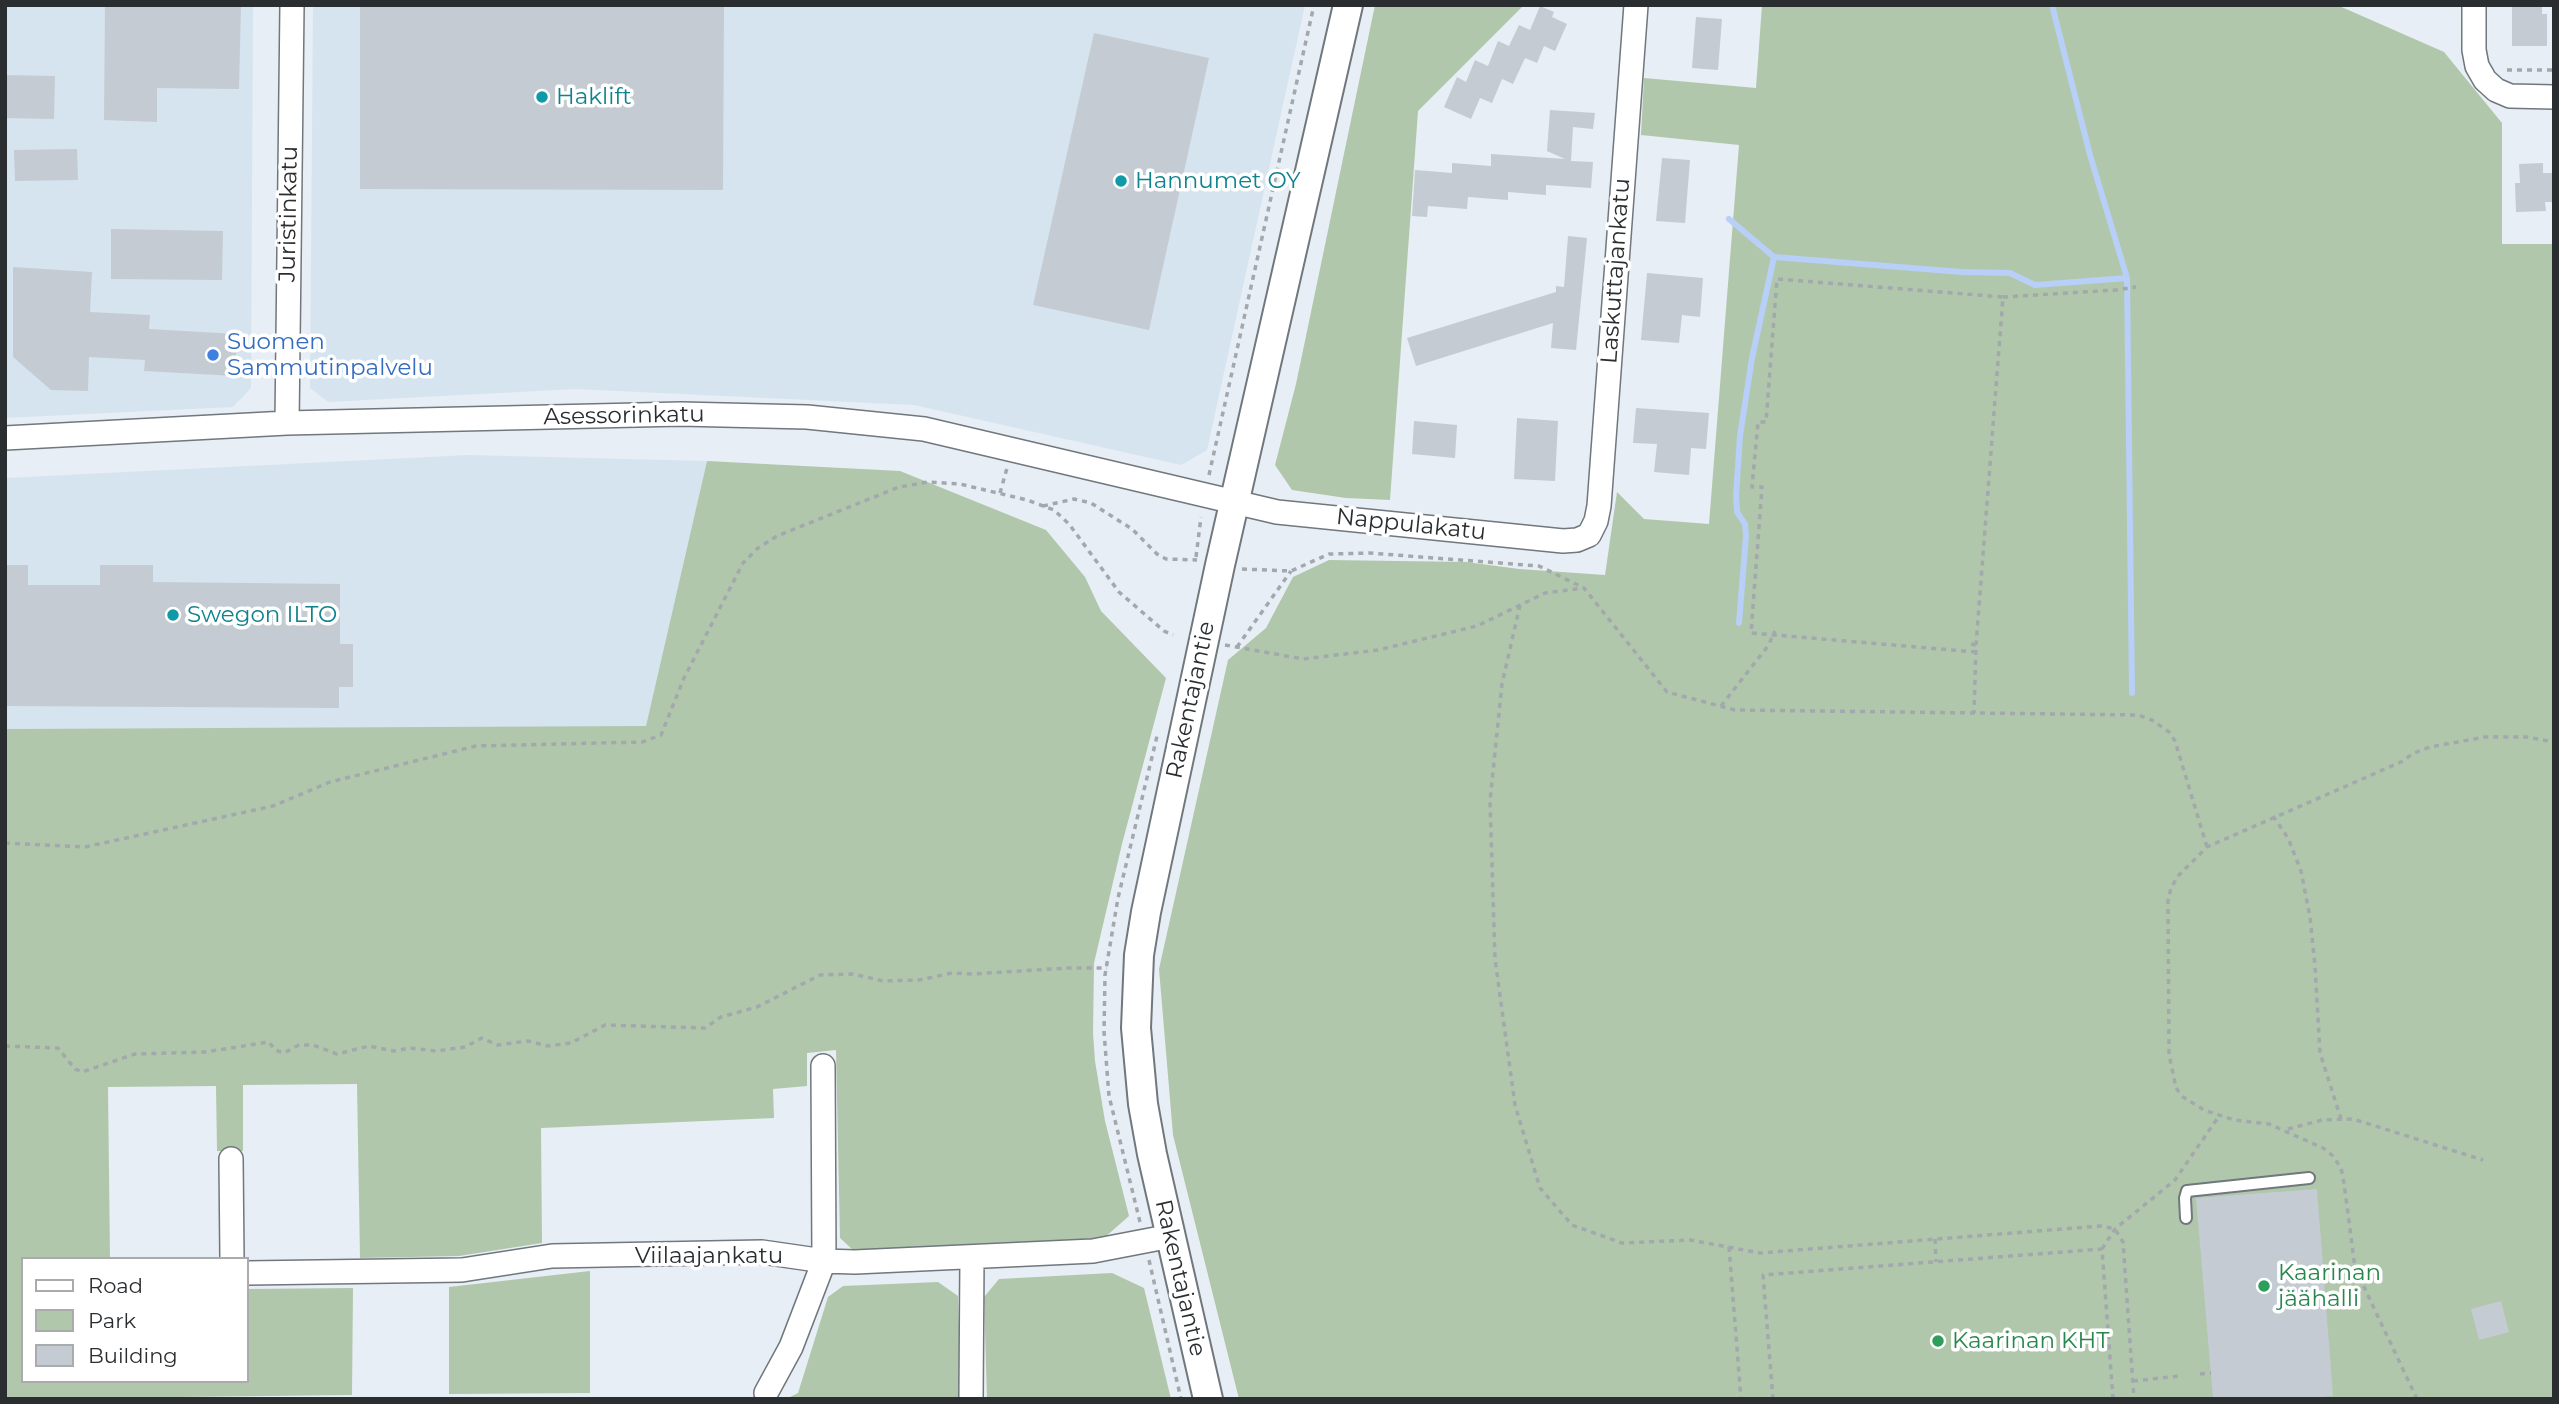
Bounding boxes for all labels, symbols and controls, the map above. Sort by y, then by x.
place label: Haklift [556,83,632,111]
marker: Haklift [534,89,550,105]
street label: Juristinkatu [274,146,304,282]
place label: Hannumet OY [1135,167,1301,195]
marker: Hannumet OY [1113,173,1129,189]
street label: Laskuttajankatu [1596,177,1636,365]
place label: Suomen Sammutinpalvelu [227,328,433,382]
marker: Suomen Sammutinpalvelu [205,347,221,363]
street label: Asessorinkatu [543,401,705,431]
street label: Nappulakatu [1335,503,1487,547]
place label: Swegon ILTO [187,601,337,629]
marker: Swegon ILTO [165,607,181,623]
street label: Rakentajantie [1161,619,1221,781]
street label: Rakentajantie [1149,1197,1211,1359]
street label: Viilaajankatu [635,1242,783,1270]
legend [21,1257,248,1383]
place label: Kaarinan jäähalli [2278,1259,2381,1313]
text: Road [88,1273,143,1298]
marker: Kaarinan jäähalli [2256,1278,2272,1294]
text: Park [88,1308,136,1333]
place label: Kaarinan KHT [1952,1327,2109,1355]
marker: Kaarinan KHT [1930,1333,1946,1349]
text: Building [88,1343,178,1368]

